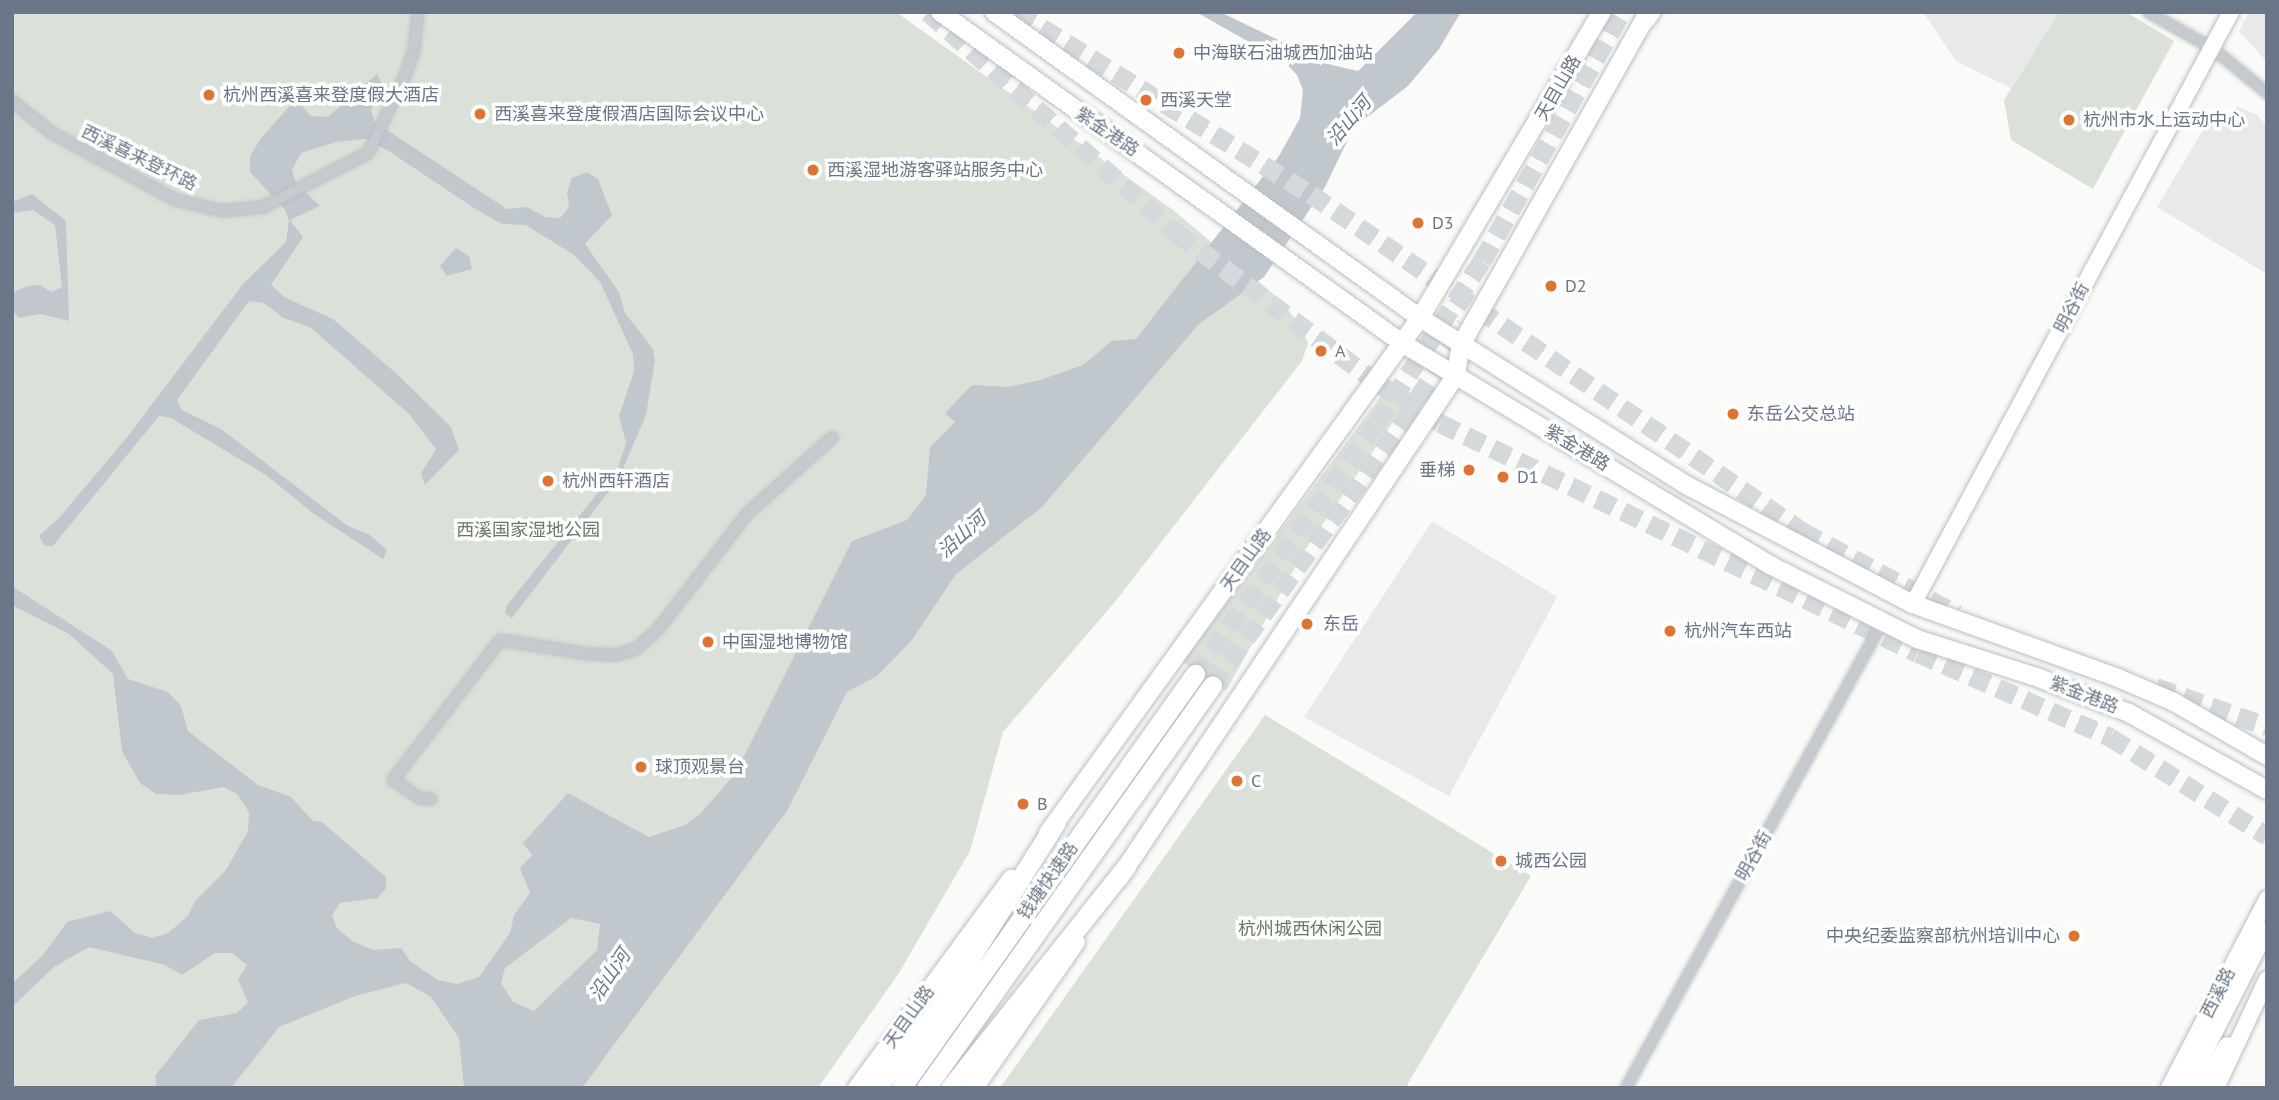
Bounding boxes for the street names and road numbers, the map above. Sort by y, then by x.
street label: 天目山路 [1531,51,1585,125]
street label: 紫金港路 [1071,103,1143,161]
street label: 西溪喜来登环路 [78,121,200,195]
street label: 明谷街 [2050,279,2094,337]
street label: 紫金港路 [1541,420,1613,476]
street label: 天目山路 [1216,525,1276,595]
street label: 紫金港路 [2047,672,2121,718]
street label: 明谷街 [1731,827,1777,885]
street label: 钱塘快速路 [1013,838,1083,924]
street label: 西溪路 [2196,964,2240,1022]
street label: 天目山路 [879,982,939,1052]

